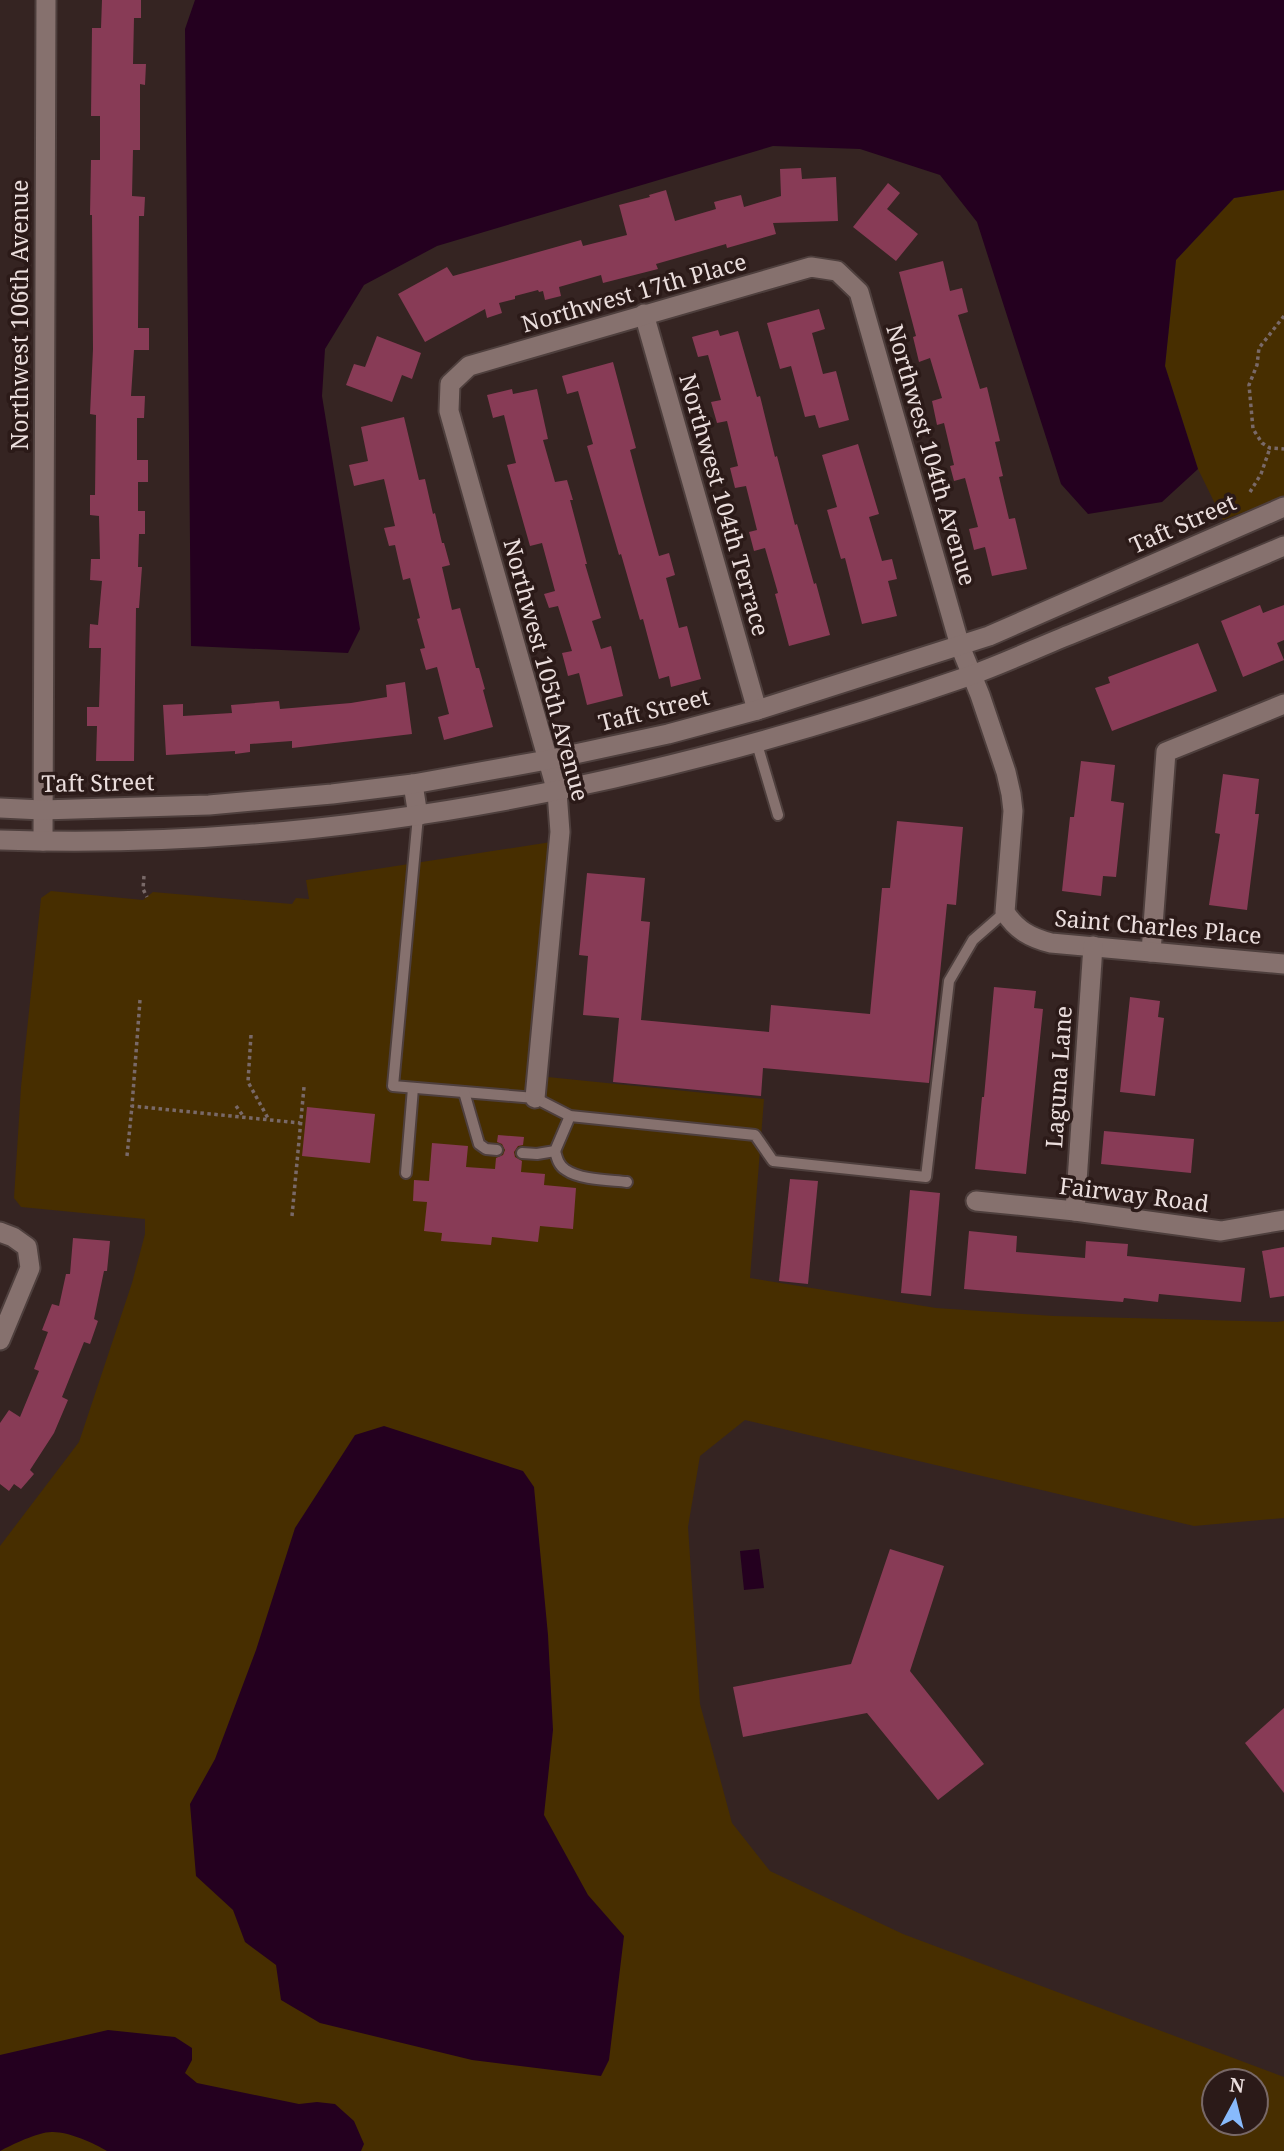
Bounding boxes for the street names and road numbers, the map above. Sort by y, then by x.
street label: Northwest 106th Avenue [3,180,35,450]
street label: Northwest 17th Place [517,245,750,340]
street label: Northwest 104th Avenue [879,320,985,589]
street label: Northwest 104th Terrace [672,370,778,639]
street label: Taft Street [1124,485,1241,561]
street label: Northwest 105th Avenue [497,535,597,804]
street label: Taft Street [595,680,712,738]
street label: Taft Street [41,765,155,799]
street label: Saint Charles Place [1053,901,1263,951]
street label: Laguna Lane [1037,1005,1079,1149]
street label: Fairway Road [1057,1169,1211,1219]

